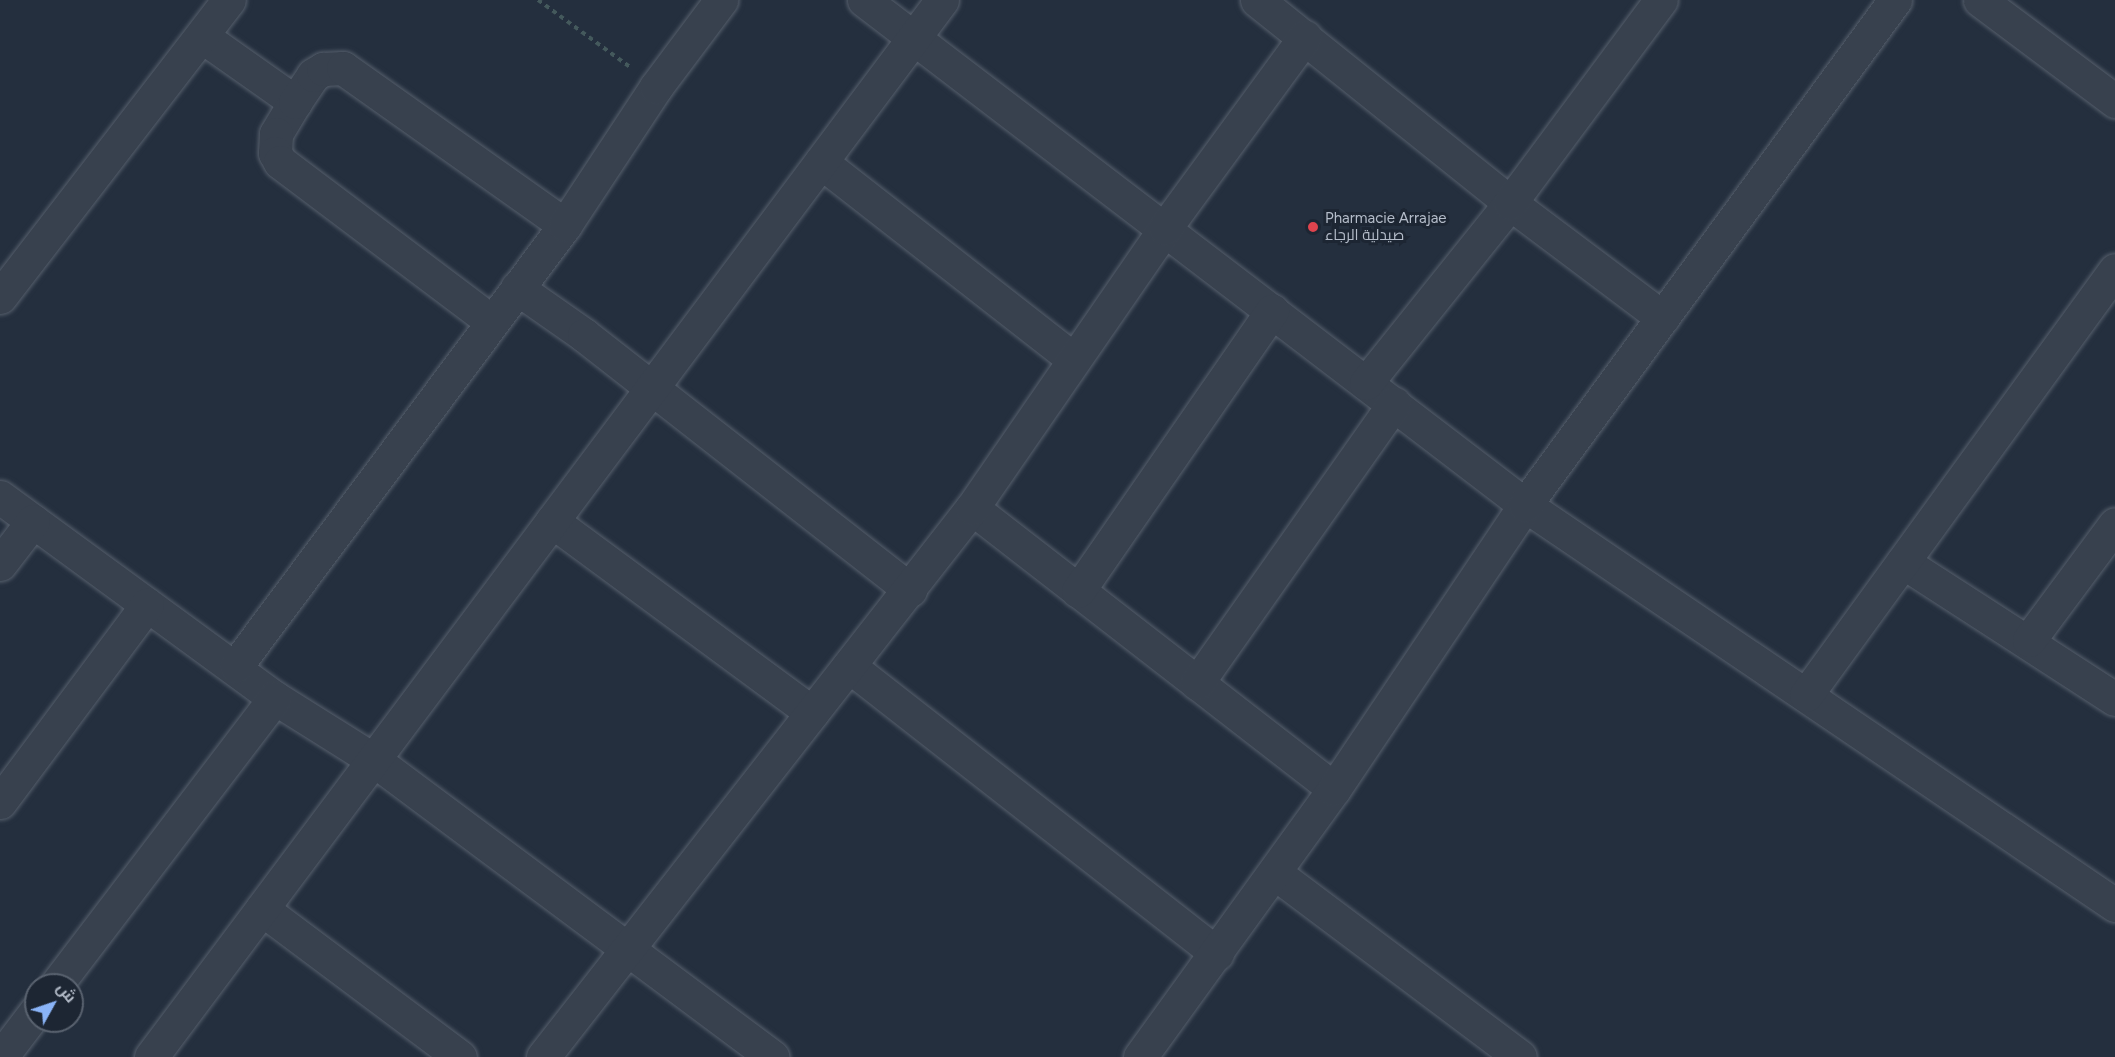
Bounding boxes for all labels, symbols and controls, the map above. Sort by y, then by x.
place label: Pharmacie Arrajae صيدلية الرجاء [1325,209,1446,244]
marker: Pharmacie Arrajae صيدلية الرجاء [1306,220,1320,234]
north arrow [24,973,84,1033]
text: ش [53,978,81,1006]

